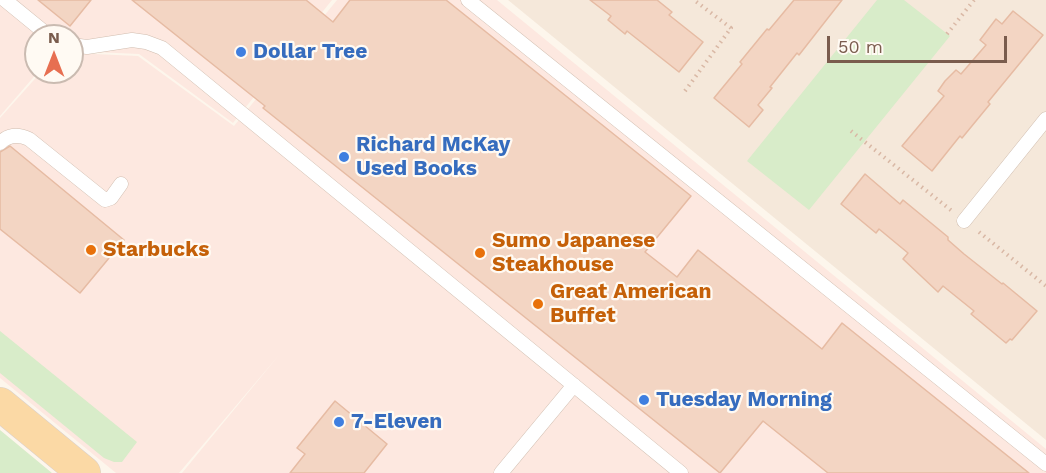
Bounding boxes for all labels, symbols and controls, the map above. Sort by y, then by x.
north arrow [24,24,84,84]
scale bar [830,24,1010,62]
text: N [48,28,60,47]
text: 50 m [838,36,883,57]
place label: Dollar Tree [253,39,367,65]
marker: Dollar Tree [234,45,248,59]
place label: Richard McKay Used Books [356,132,510,182]
marker: Richard McKay Used Books [337,150,351,164]
place label: Sumo Japanese Steakhouse [492,228,656,278]
place label: Starbucks [103,237,209,263]
marker: Starbucks [84,243,98,257]
marker: Sumo Japanese Steakhouse [473,246,487,260]
place label: Great American Buffet [550,279,712,329]
marker: Great American Buffet [531,297,545,311]
place label: Tuesday Morning [656,387,832,413]
marker: Tuesday Morning [637,393,651,407]
place label: 7-Eleven [351,409,442,435]
marker: 7-Eleven [332,415,346,429]

